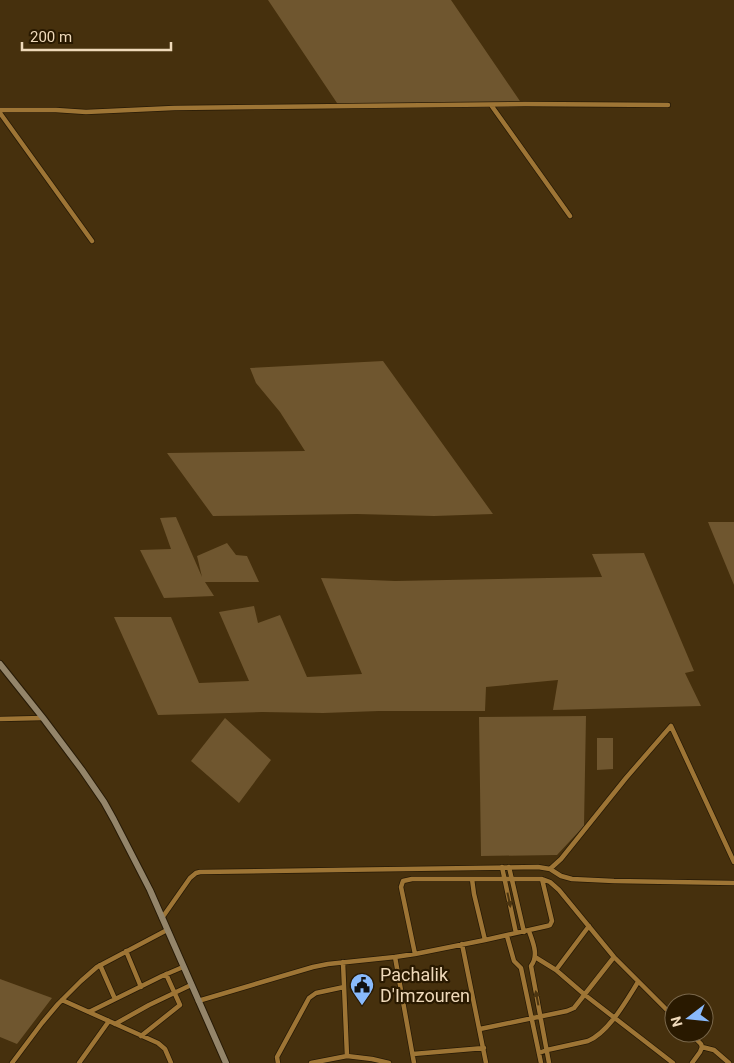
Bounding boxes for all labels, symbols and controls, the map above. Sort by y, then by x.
scale bar [22,20,171,52]
text: 200 m [30,28,72,46]
one-way arrow [505,893,513,908]
place label: Pachalik D'Imzouren [380,964,470,1006]
public building icon: Pachalik D'Imzouren [349,972,375,1006]
one-way arrow [532,990,540,1006]
north arrow [664,993,714,1043]
text: N [667,1015,686,1029]

